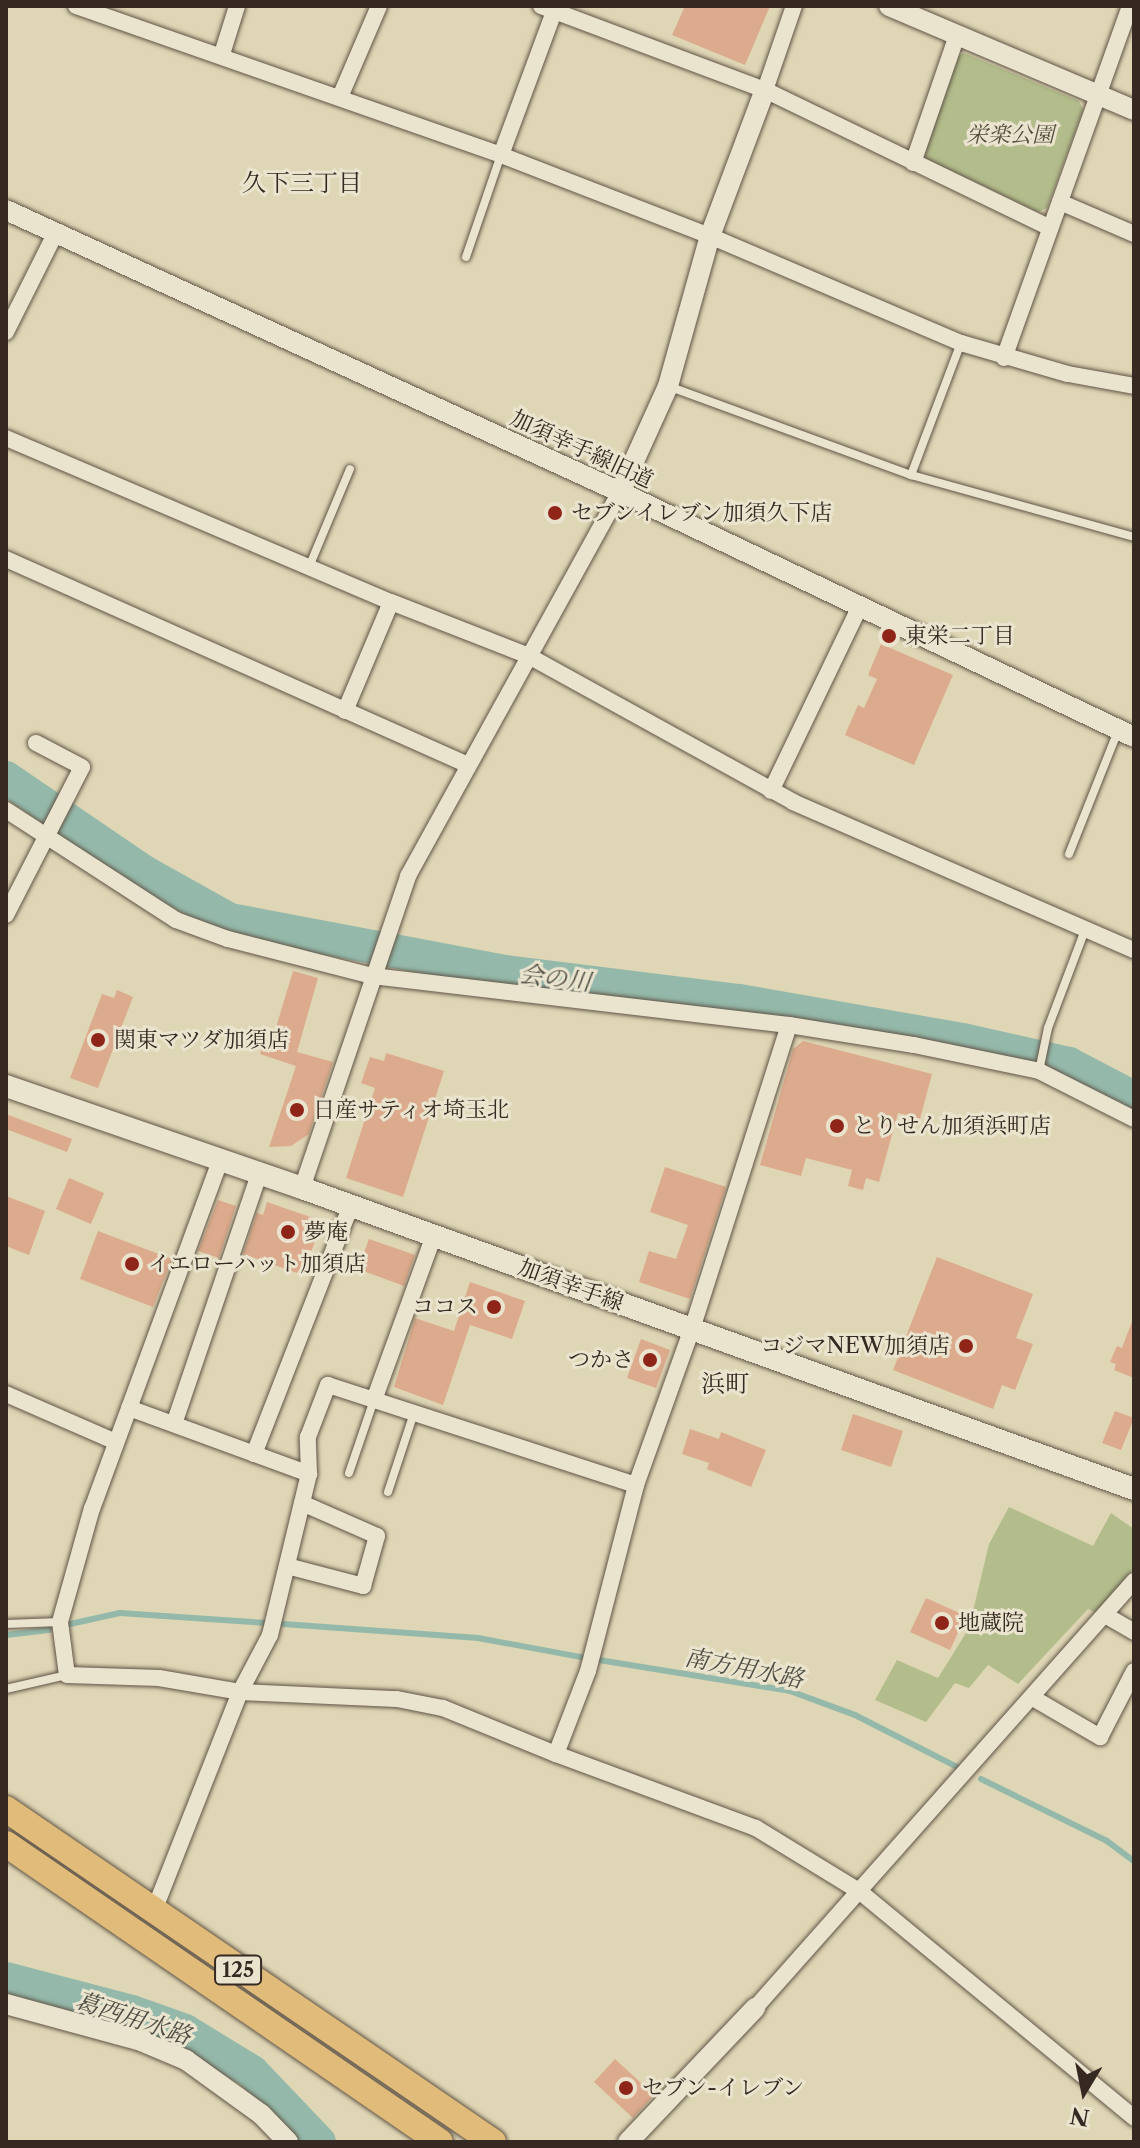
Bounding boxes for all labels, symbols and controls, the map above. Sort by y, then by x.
park label: 栄楽公園 [966,122,1054,148]
district label: 久下三丁目 [242,169,362,197]
street label: 加須幸手線旧道 [507,404,657,494]
place label: セブンイレブン加須久下店 [571,500,835,526]
marker: セブンイレブン加須久下店 [546,504,564,522]
place label: 東栄二丁目 [905,623,1015,649]
marker: 東栄二丁目 [880,627,898,645]
water label: 会の川 [518,959,592,997]
place label: 関東マツダ加須店 [114,1027,290,1053]
marker: 関東マツダ加須店 [89,1031,107,1049]
place label: 日産サティオ埼玉北 [313,1097,511,1123]
marker: 日産サティオ埼玉北 [288,1101,306,1119]
place label: とりせん加須浜町店 [853,1113,1051,1139]
marker: とりせん加須浜町店 [828,1117,846,1135]
place label: 夢庵 [304,1219,348,1245]
marker: 夢庵 [279,1223,297,1241]
place label: イエローハット加須店 [148,1251,368,1277]
street label: 加須幸手線 [515,1254,627,1316]
marker: イエローハット加須店 [123,1255,141,1273]
place label: ココス [412,1294,478,1320]
marker: ココス [485,1298,503,1316]
place label: コジマNEW加須店 [761,1333,950,1359]
marker: コジマNEW加須店 [957,1337,975,1355]
place label: つかさ [568,1347,634,1373]
marker: つかさ [641,1351,659,1369]
district label: 浜町 [701,1370,749,1398]
place label: 地蔵院 [958,1610,1024,1636]
marker: 地蔵院 [933,1614,951,1632]
water label: 南方用水路 [682,1642,806,1694]
road number: 125 [214,1954,262,1986]
water label: 葛西用水路 [71,1986,195,2050]
north arrow [1044,2052,1124,2132]
place label: セブン-イレブン [642,2075,806,2101]
marker: セブン-イレブン [617,2079,635,2097]
text: N [1068,2101,1092,2131]

